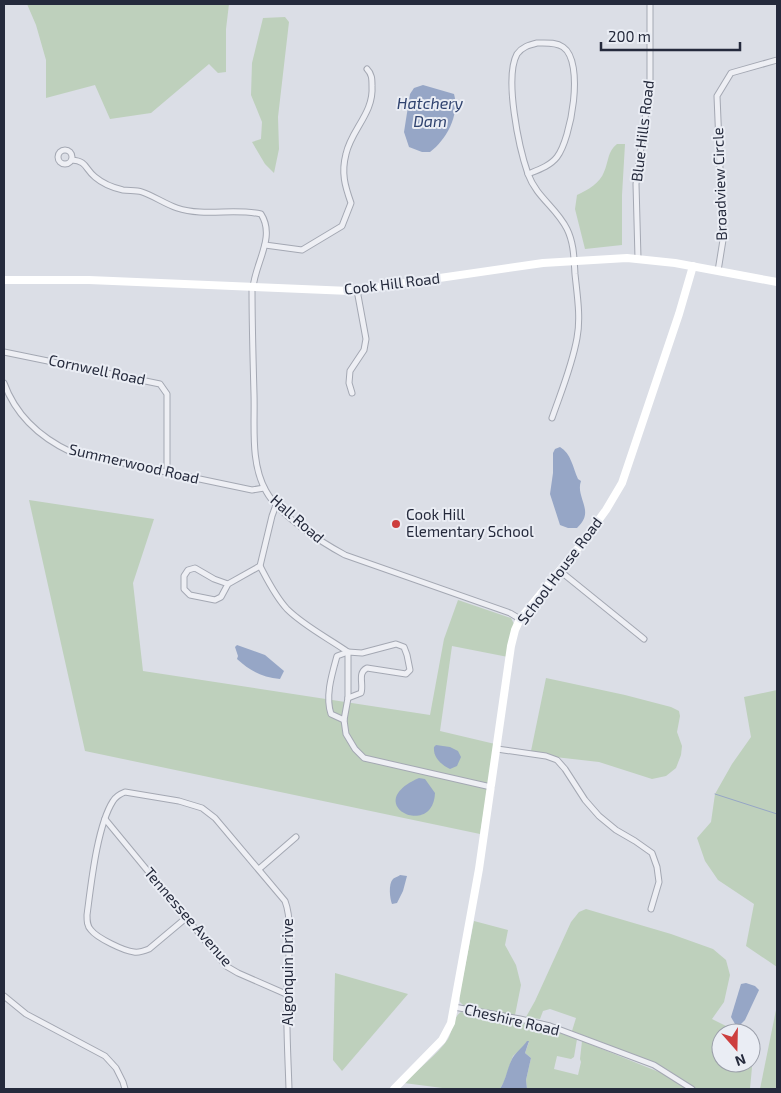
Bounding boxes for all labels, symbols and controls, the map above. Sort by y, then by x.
scale bar [601,20,740,52]
text: 200 m [608,27,651,45]
street label: Blue Hills Road [627,79,657,183]
water label: Hatchery Dam [397,93,464,130]
street label: Broadview Circle [708,127,730,241]
street label: Cook Hill Road [343,268,441,298]
street label: Cornwell Road [47,350,147,388]
street label: Summerwood Road [67,439,201,487]
street label: Hall Road [267,490,328,546]
place label: Cook Hill Elementary School [406,505,534,540]
street label: School House Road [513,513,605,628]
marker: Cook Hill Elementary School [390,518,402,530]
street label: Tennessee Avenue [141,863,237,969]
street label: Algonquin Drive [278,918,296,1026]
street label: Cheshire Road [463,999,562,1039]
north arrow [711,1023,761,1073]
text: N [733,1051,748,1070]

